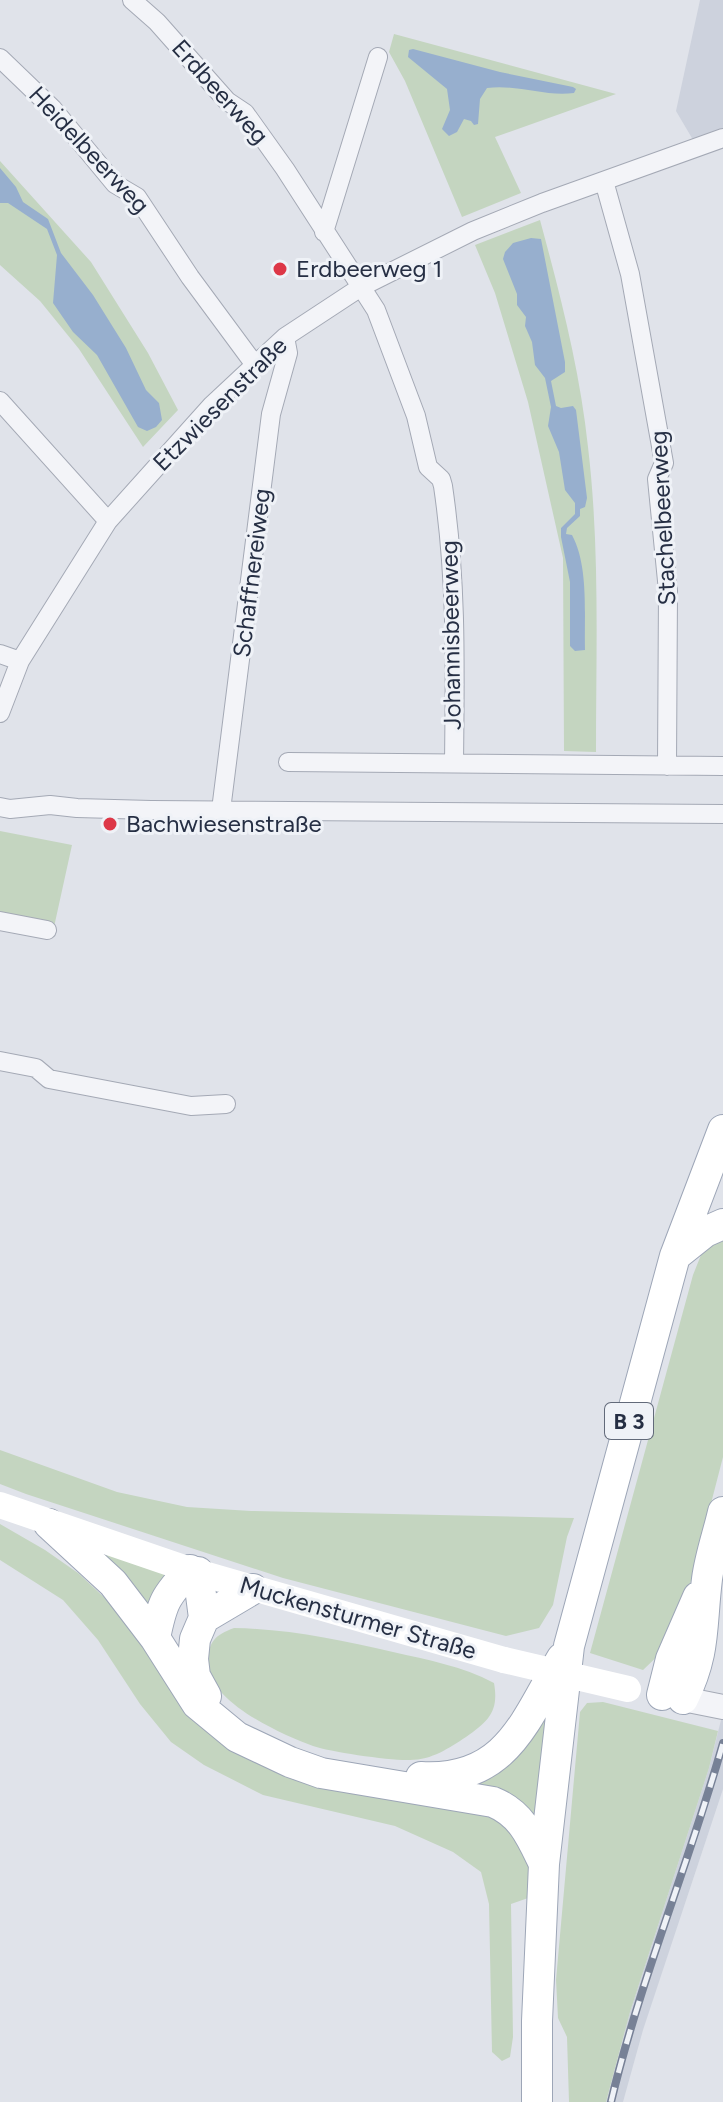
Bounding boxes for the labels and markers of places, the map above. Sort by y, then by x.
place label: Erdbeerweg 1 [296,254,442,283]
marker: Erdbeerweg 1 [271,260,289,278]
place label: Bachwiesenstraße [126,809,322,838]
marker: Bachwiesenstraße [101,815,119,833]

